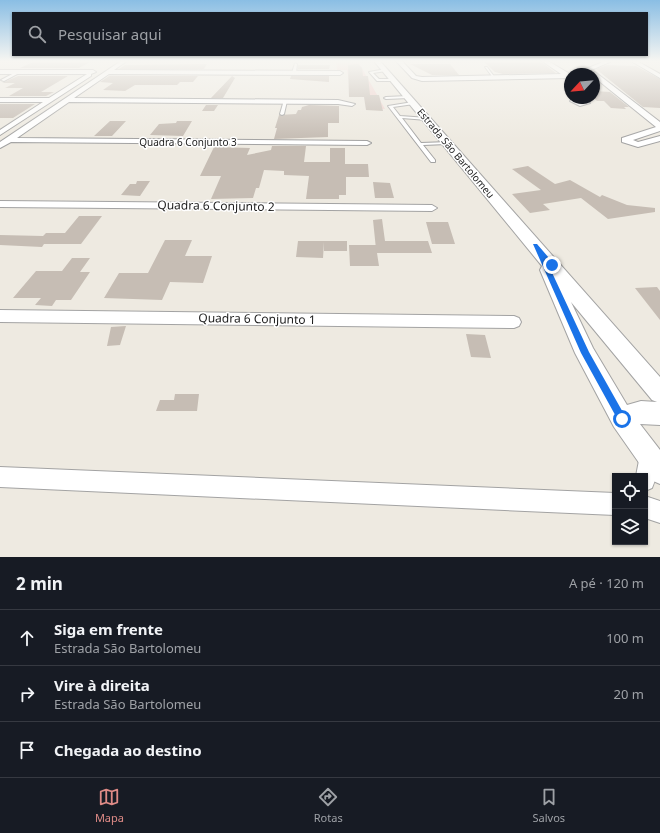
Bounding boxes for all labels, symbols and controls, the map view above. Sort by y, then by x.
search box [12,12,648,56]
icon: search [26,23,48,45]
text: Pesquisar aqui [58,24,162,44]
north arrow [564,68,600,104]
street label: Estrada São Bartolomeu [414,105,498,201]
street label: Quadra 6 Conjunto 3 [139,135,237,149]
street label: Quadra 6 Conjunto 2 [157,196,275,215]
route end [543,256,561,274]
street label: Quadra 6 Conjunto 1 [198,309,316,328]
route start [613,410,631,428]
map controls [612,473,648,545]
button: locate [612,473,648,509]
button: layers [612,509,648,545]
text: 2 min [16,572,63,595]
text: A pé · 120 m [569,574,644,592]
text: Siga em frente [54,619,163,639]
icon: ahead [16,627,38,649]
text: 100 m [606,629,644,647]
text: Estrada São Bartolomeu [54,639,201,657]
text: Vire à direita [54,675,150,695]
icon: right [16,683,38,705]
text: 20 m [614,685,644,703]
text: Estrada São Bartolomeu [54,695,201,713]
icon: arrive [16,739,38,761]
text: Chegada ao destino [54,740,202,760]
tab: Mapa [95,786,124,825]
tab: Rotas [314,786,343,825]
tab: Salvos [533,786,565,825]

